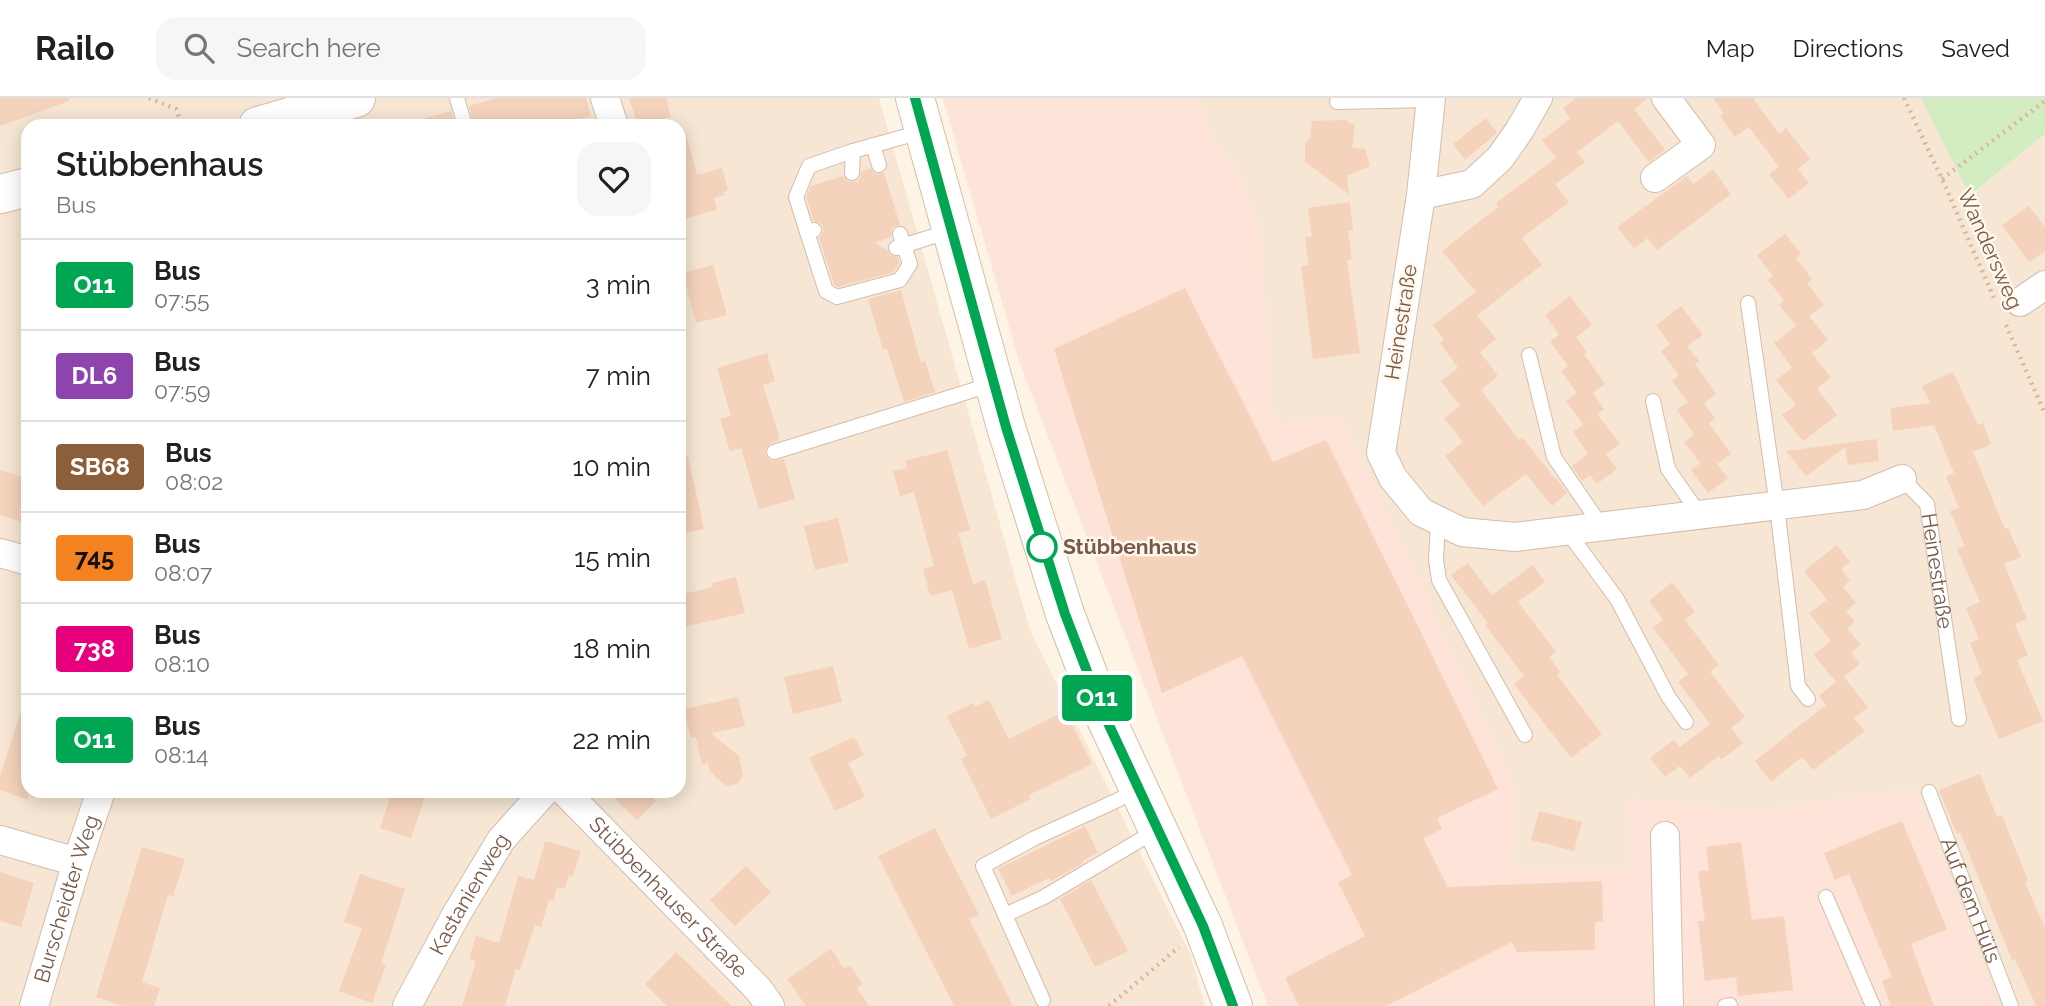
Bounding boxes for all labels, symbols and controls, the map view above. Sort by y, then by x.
search box [156,17,646,80]
text: Railo [35,29,114,68]
icon: search [180,29,218,67]
text: Search here [236,33,381,63]
text: Map [1706,34,1755,63]
text: Directions [1793,34,1903,63]
text: Saved [1941,34,2010,63]
button: heart [577,142,651,216]
text: Stübbenhaus [56,145,263,184]
street label: Wandersweg [1953,185,2028,313]
text: Bus [56,191,96,218]
text: Bus [154,256,201,286]
street label: Heinestraße [1379,262,1422,381]
text: O11 [74,270,115,299]
text: 3 min [586,270,651,300]
text: 07:55 [154,286,210,313]
text: Bus [154,347,201,377]
text: DL6 [72,361,117,390]
text: 7 min [586,361,651,391]
text: 07:59 [154,377,211,404]
text: Bus [165,438,212,468]
text: SB68 [70,452,130,481]
text: 10 min [573,452,651,482]
text: 08:02 [165,468,223,495]
street label: Heinestraße [1916,511,1958,630]
text: Bus [154,529,201,559]
marker: Stübbenhaus [1027,532,1057,562]
place label: Stübbenhaus [1063,534,1197,559]
text: 745 [75,543,114,572]
text: 15 min [574,543,651,573]
text: 08:07 [154,559,212,586]
text: Bus [154,620,201,650]
text: 738 [74,634,115,663]
text: 18 min [573,634,651,664]
text: 08:10 [154,650,210,677]
line badge: O11 [1057,675,1137,721]
text: O11 [1076,683,1118,712]
text: Bus [154,711,201,741]
text: O11 [74,725,115,754]
text: 22 min [573,725,651,755]
text: 08:14 [154,741,208,768]
street label: Stübbenhauser Straße [584,811,753,983]
street label: Burscheidter Weg [29,812,104,986]
street label: Kastanienweg [424,829,514,959]
street label: Auf dem Hüls [1936,834,2006,966]

